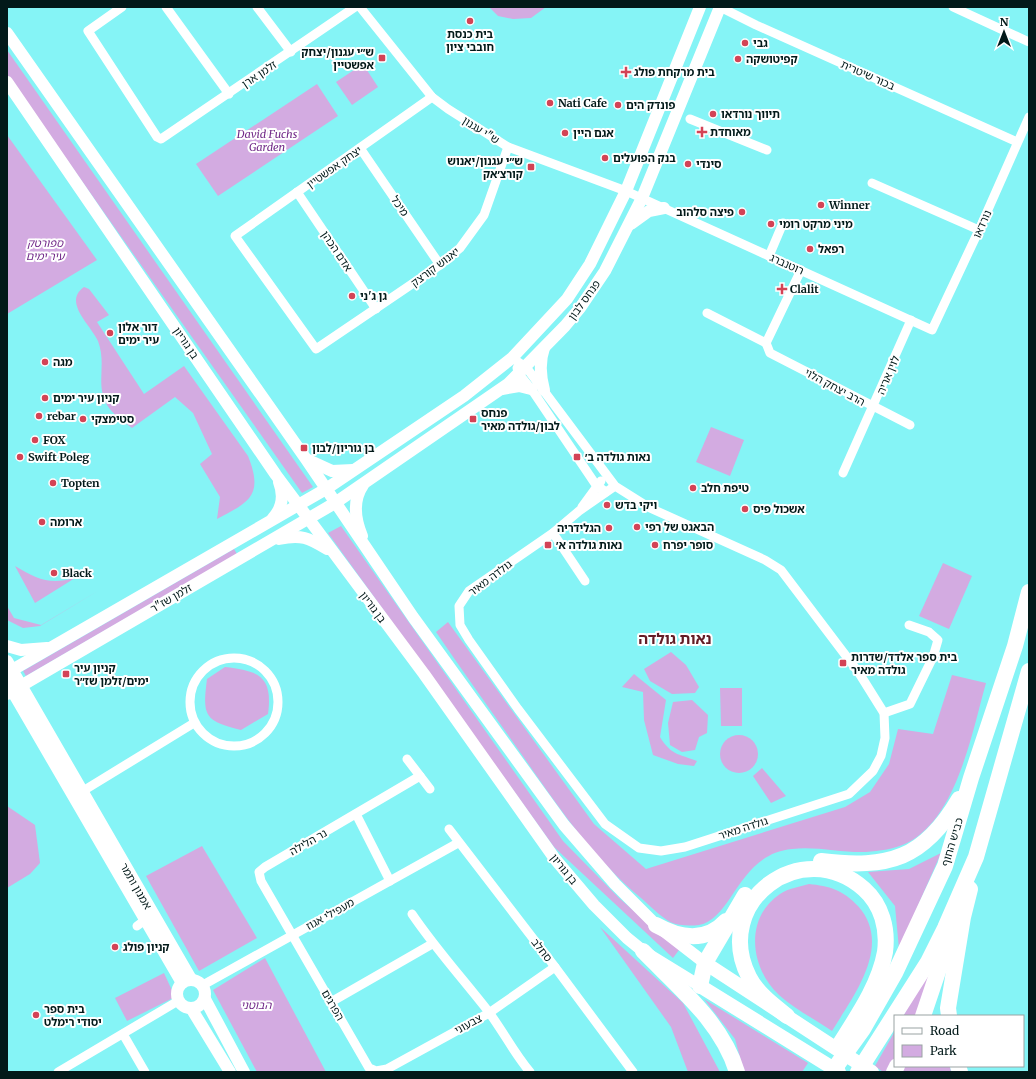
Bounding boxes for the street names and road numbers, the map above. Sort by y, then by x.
street label: זלמן ארן [239,57,279,91]
street label: בכור שיטרית [839,57,897,93]
street label: ש"י עגנון [460,113,502,147]
street label: יצחק אפשטיין [304,143,364,191]
street label: מיכל [388,193,412,219]
street label: נורדאו [970,208,994,240]
street label: אדם הכהן [318,228,356,274]
street label: יאנוש קורצק [408,244,462,290]
street label: רוטנברג [768,250,806,278]
street label: פנחס לבון [565,277,603,323]
street label: בן גוריון [170,324,202,362]
street label: לוין אריה [874,353,903,397]
street label: הרב יצחק הלוי [802,365,868,409]
street label: גולדה מאיר [465,557,515,599]
street label: זלמן שז"ר [148,580,195,615]
street label: בן גוריון [357,589,389,625]
street label: גולדה מאיר [716,813,770,843]
street label: כביש החוף [938,816,966,868]
street label: נר הלילה [287,826,329,858]
street label: בן גוריון [547,851,581,887]
street label: אמנון ותמר [117,860,155,912]
street label: מעפילי אגוז [303,895,357,933]
street label: סחלב [528,935,556,965]
street label: הפרגים [319,987,347,1023]
street label: צבעוני [452,1011,484,1037]

